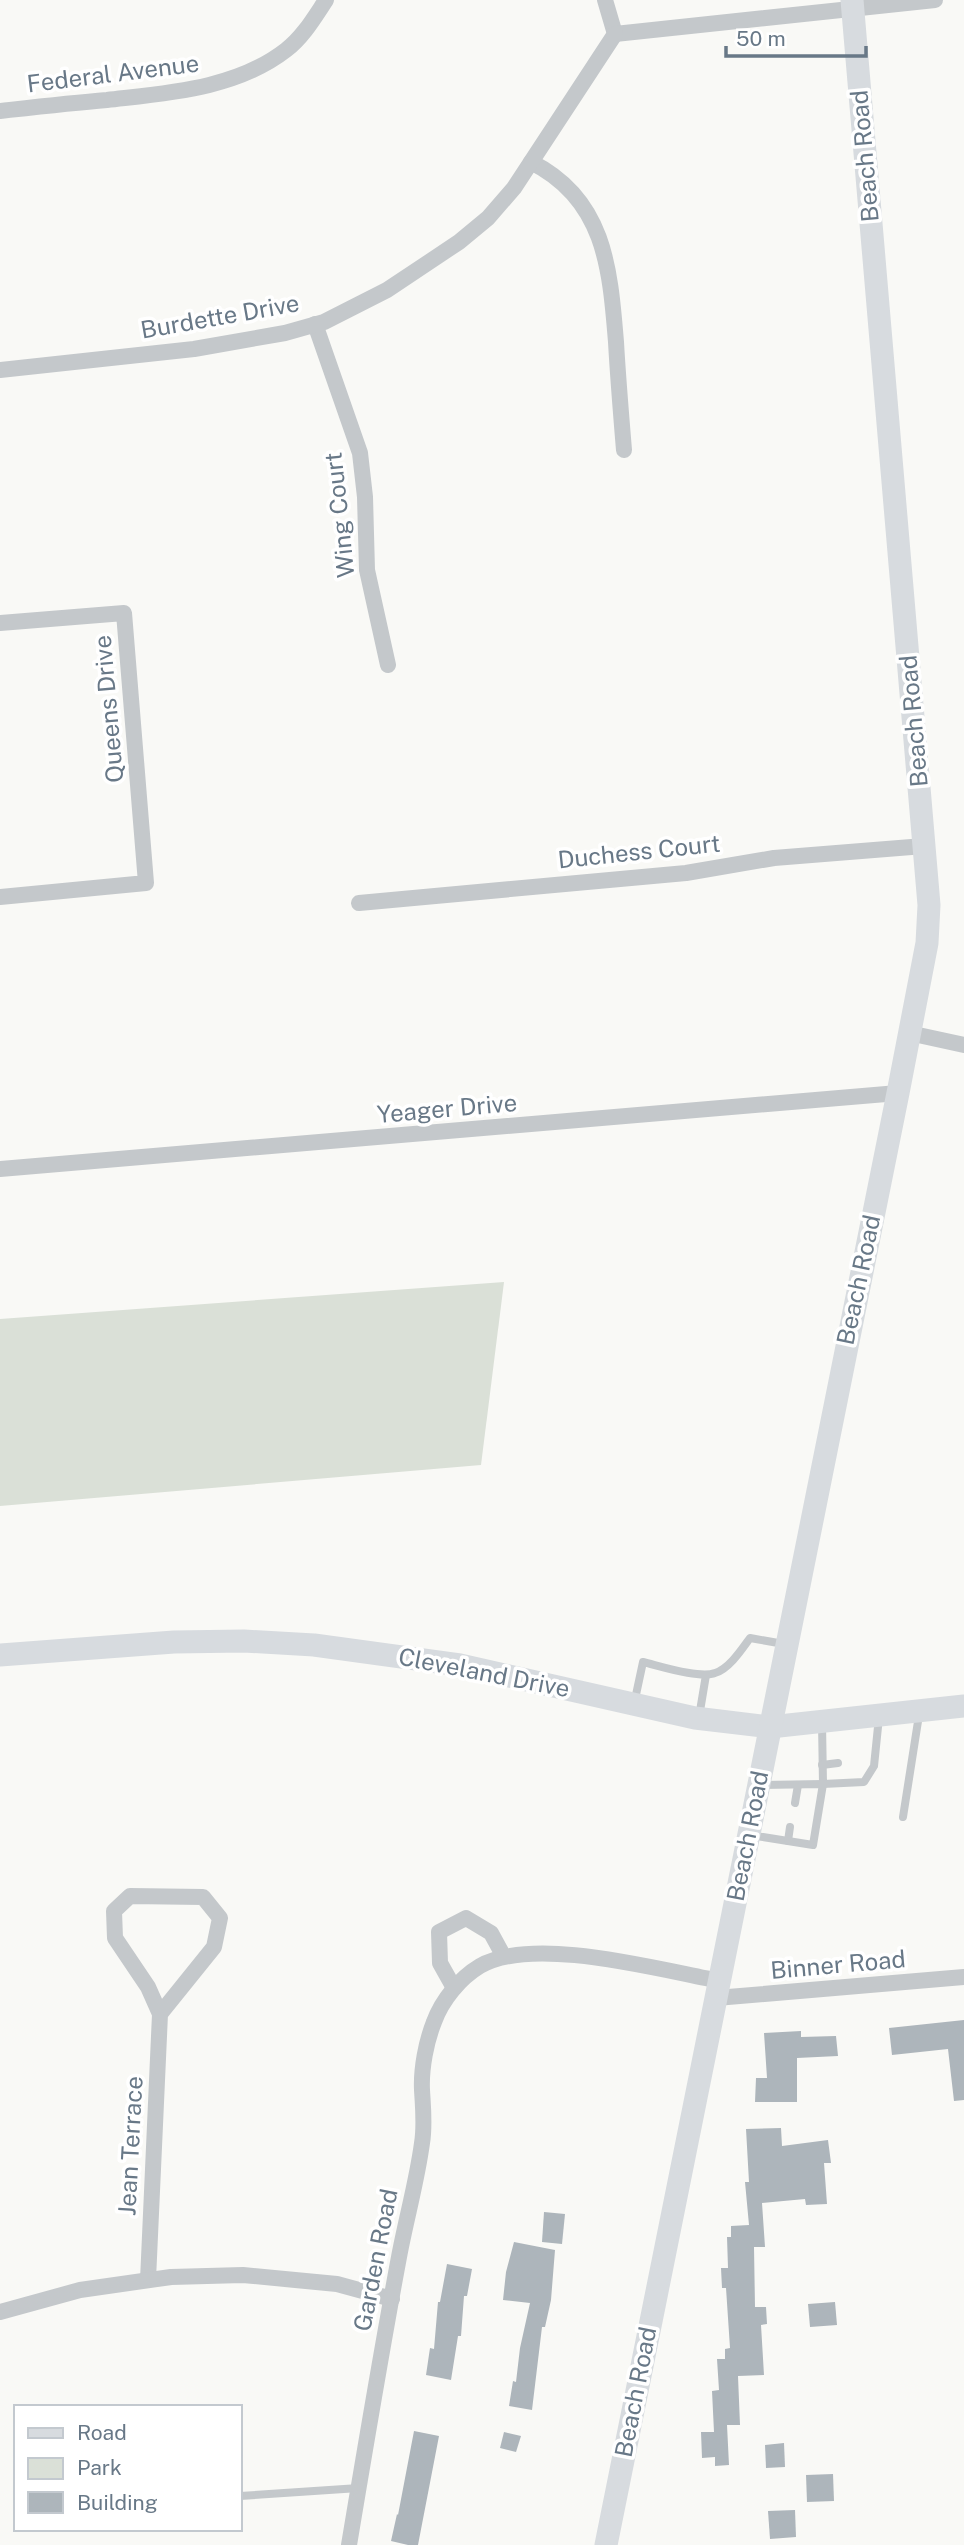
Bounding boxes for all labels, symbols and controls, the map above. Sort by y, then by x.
scale bar [726,14,866,58]
text: 50 m [736,26,786,51]
street label: Federal Avenue [25,49,201,97]
street label: Beach Road [844,89,884,223]
street label: Burdette Drive [138,288,301,344]
street label: Wing Court [318,451,360,579]
street label: Queens Drive [88,634,128,784]
street label: Beach Road [893,654,933,788]
street label: Duchess Court [556,829,722,873]
street label: Yeager Drive [376,1088,518,1128]
street label: Beach Road [831,1212,885,1347]
street label: Cleveland Drive [396,1642,572,1702]
street label: Beach Road [721,1768,773,1903]
street label: Binner Road [769,1944,907,1984]
street label: Jean Terrace [112,2075,148,2217]
street label: Garden Road [347,2186,403,2333]
street label: Beach Road [609,2324,661,2459]
legend [14,2405,242,2531]
text: Road [77,2420,127,2445]
text: Park [77,2455,122,2480]
text: Building [77,2490,158,2515]

